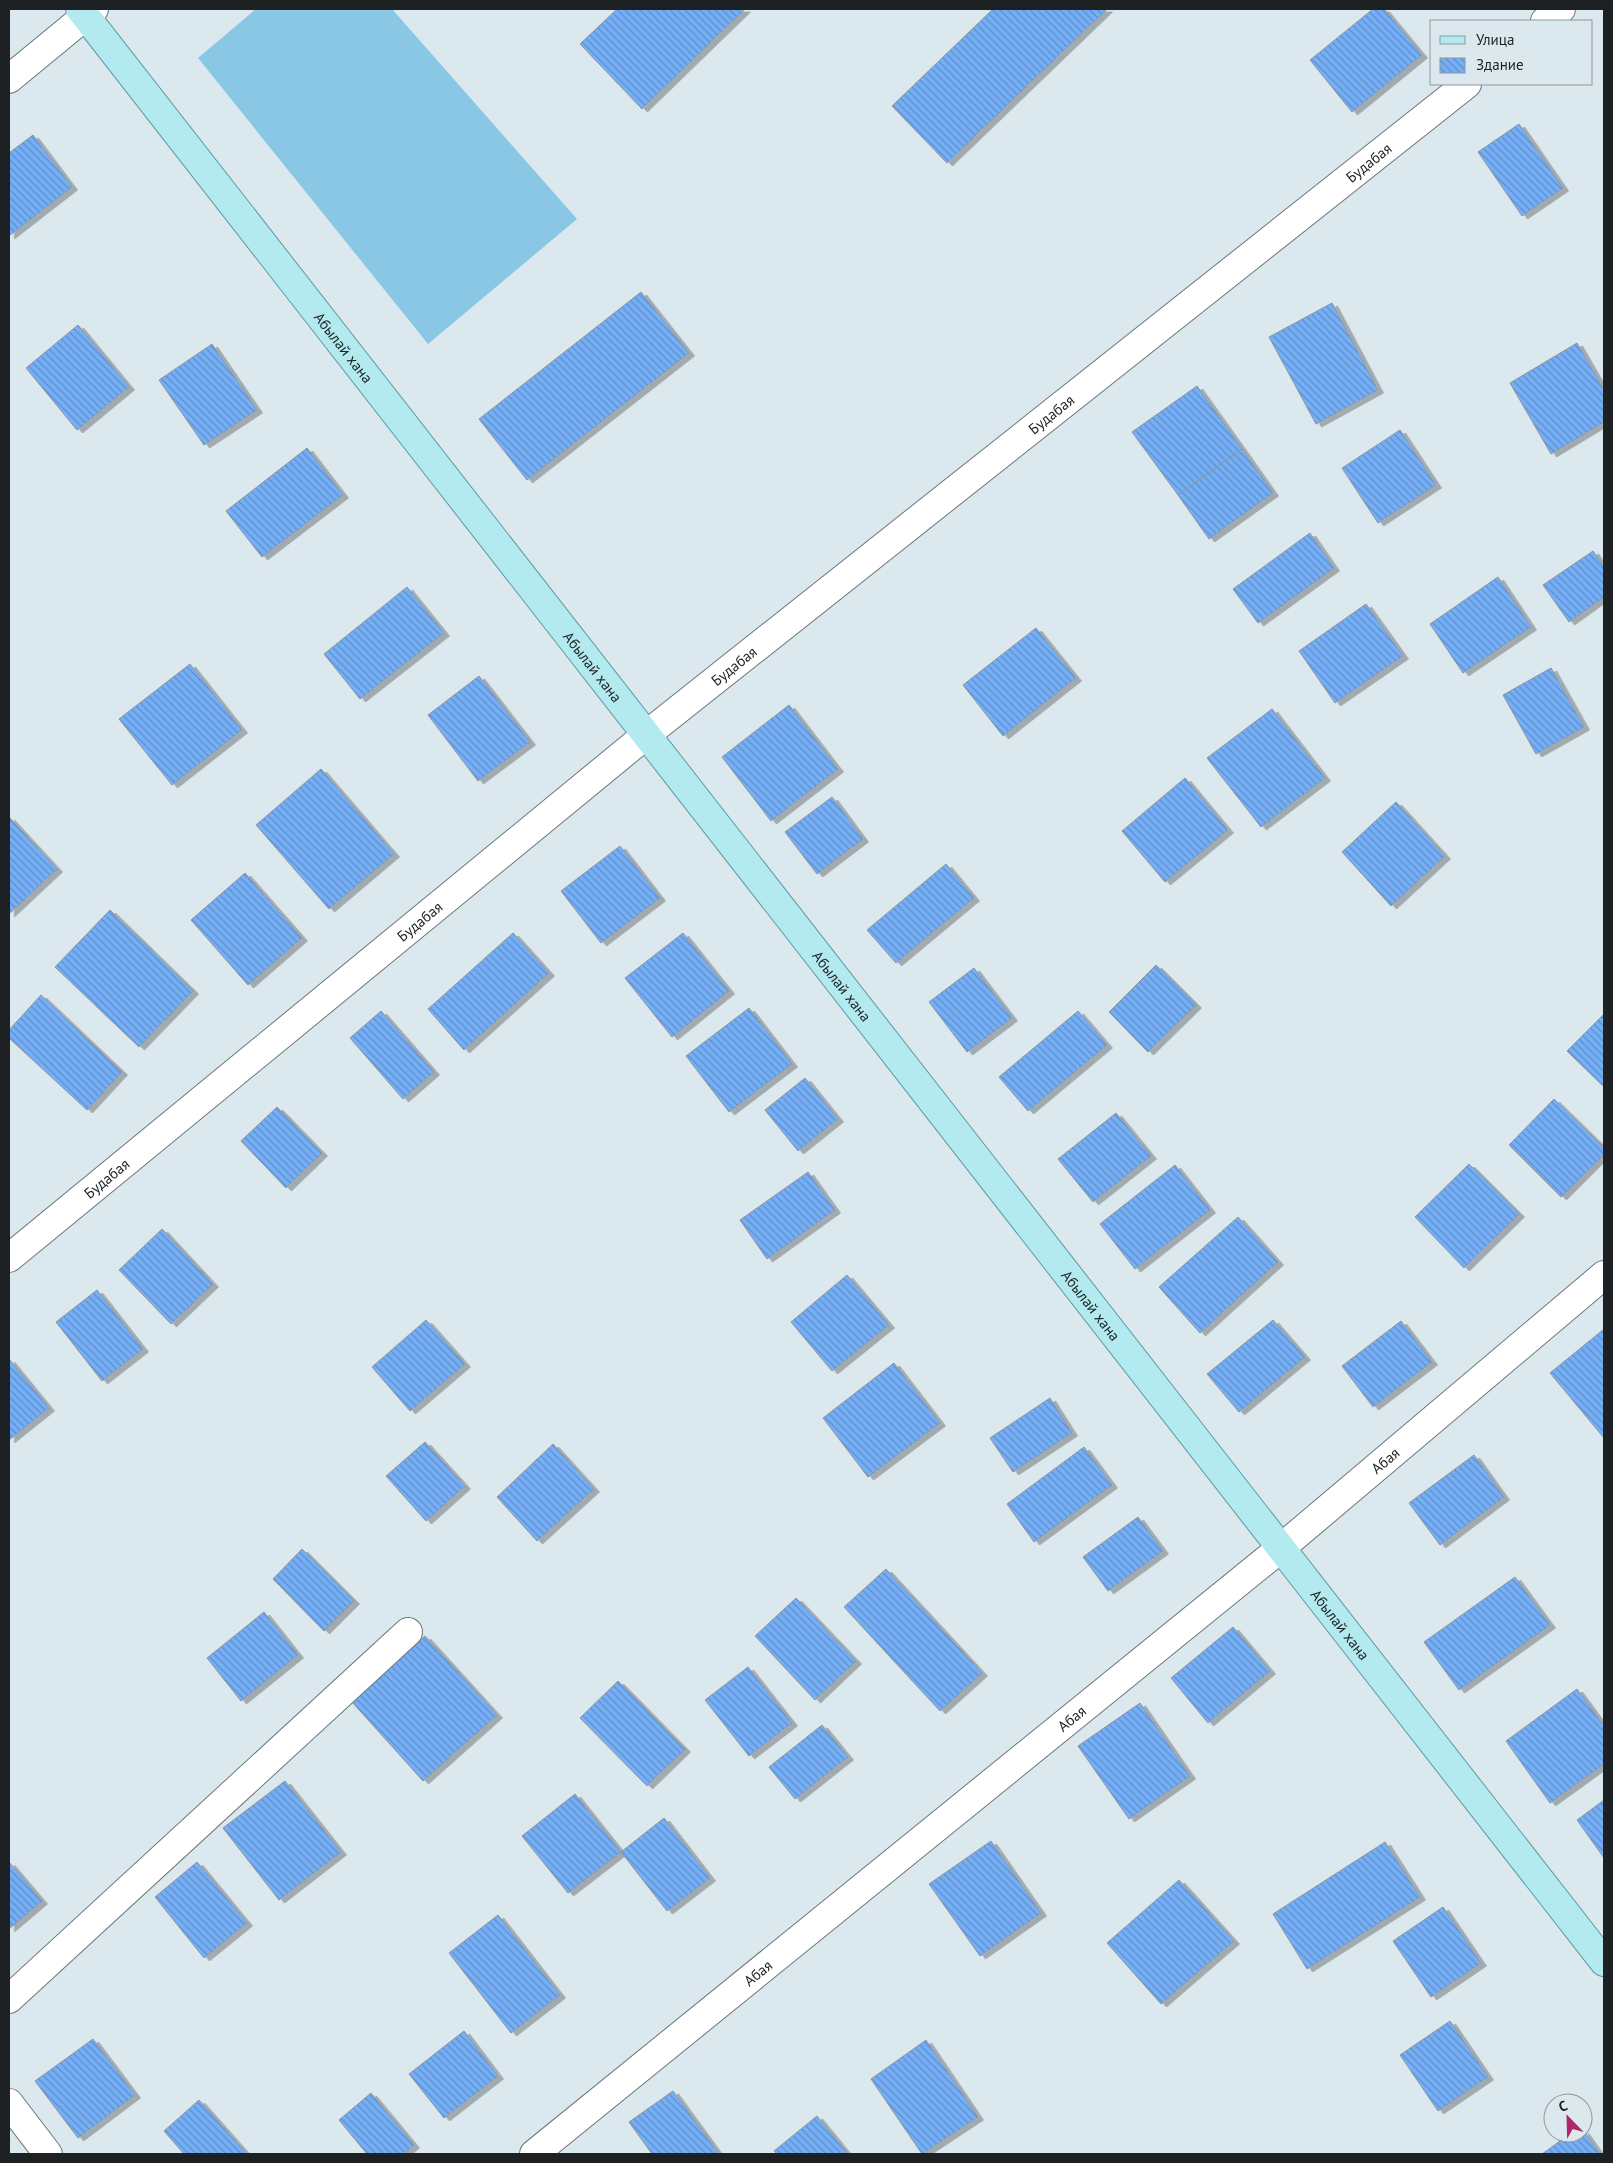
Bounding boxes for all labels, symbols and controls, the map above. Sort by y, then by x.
legend [1430,20,1593,85]
text: Улица [1476,30,1514,49]
text: Здание [1476,55,1524,74]
street label: Будабая [1342,138,1395,186]
street label: Абылай хана [310,308,377,386]
street label: Будабая [1024,390,1078,438]
street label: Абылай хана [560,627,627,706]
street label: Будабая [707,642,760,690]
street label: Будабая [393,897,446,945]
street label: Абылай хана [809,947,876,1025]
street label: Будабая [80,1154,133,1202]
street label: Абылай хана [1058,1266,1125,1344]
street label: Абая [1367,1443,1403,1478]
street label: Абылай хана [1307,1585,1374,1664]
street label: Абая [1053,1701,1090,1735]
street label: Абая [739,1955,776,1990]
north arrow [1543,2093,1593,2143]
text: С [1556,2096,1570,2116]

